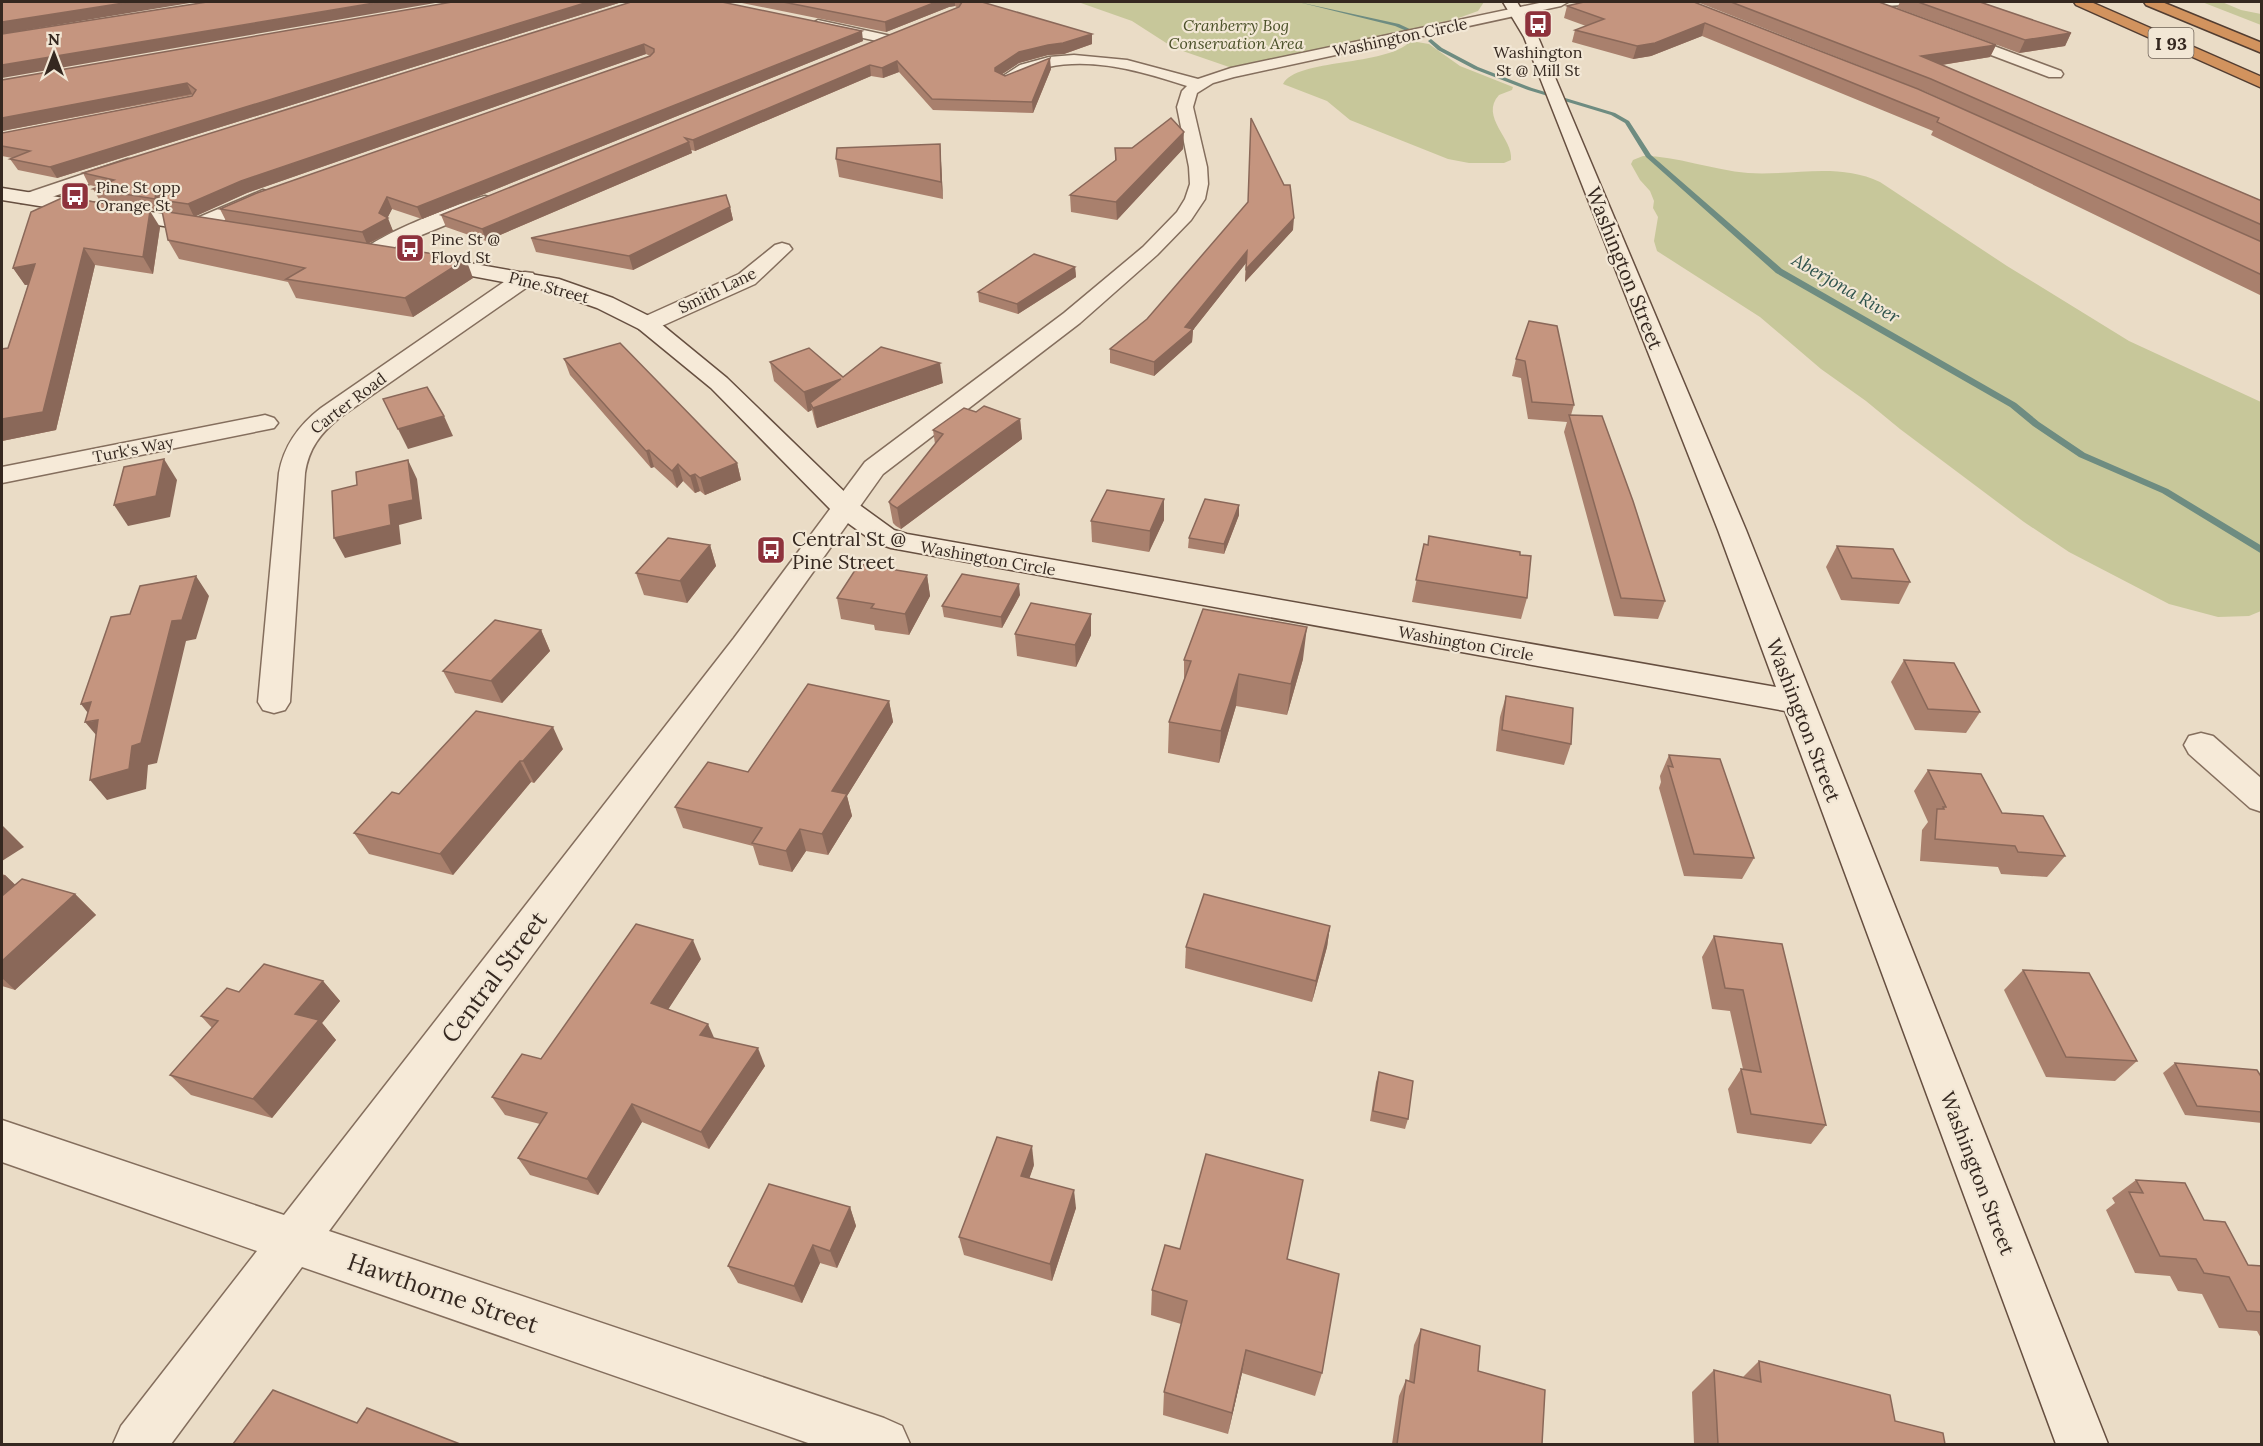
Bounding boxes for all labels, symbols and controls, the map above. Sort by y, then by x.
bus stop icon: Washington St @ Mill St [1522,8,1554,40]
street label: Washington Circle [1331,13,1469,61]
park label: Cranberry Bog Conservation Area [1169,15,1304,53]
north arrow [24,24,84,84]
road number: I 93 [2148,28,2194,58]
text: N [48,29,60,49]
place label: Washington St @ Mill St [1494,42,1583,80]
place label: Pine St opp Orange St [96,177,181,215]
bus stop icon: Pine St opp Orange St [59,180,91,212]
street label: Washington Street [1581,183,1669,353]
place label: Pine St @ Floyd St [431,229,500,267]
bus stop icon: Pine St @ Floyd St [394,232,426,264]
water label: Aberjona River [1787,247,1905,329]
street label: Smith Lane [675,262,760,317]
street label: Pine Street [507,267,592,307]
street label: Carter Road [306,368,390,438]
street label: Turk's Way [91,431,176,467]
place label: Central St @ Pine Street [792,526,906,574]
bus stop icon: Central St @ Pine Street [755,534,787,566]
street label: Washington Circle [919,536,1058,580]
street label: Washington Circle [1397,621,1536,665]
street label: Washington Street [1761,635,1847,805]
street label: Central Street [434,904,554,1049]
street label: Washington Street [1935,1088,2021,1258]
street label: Hawthorne Street [343,1246,543,1340]

